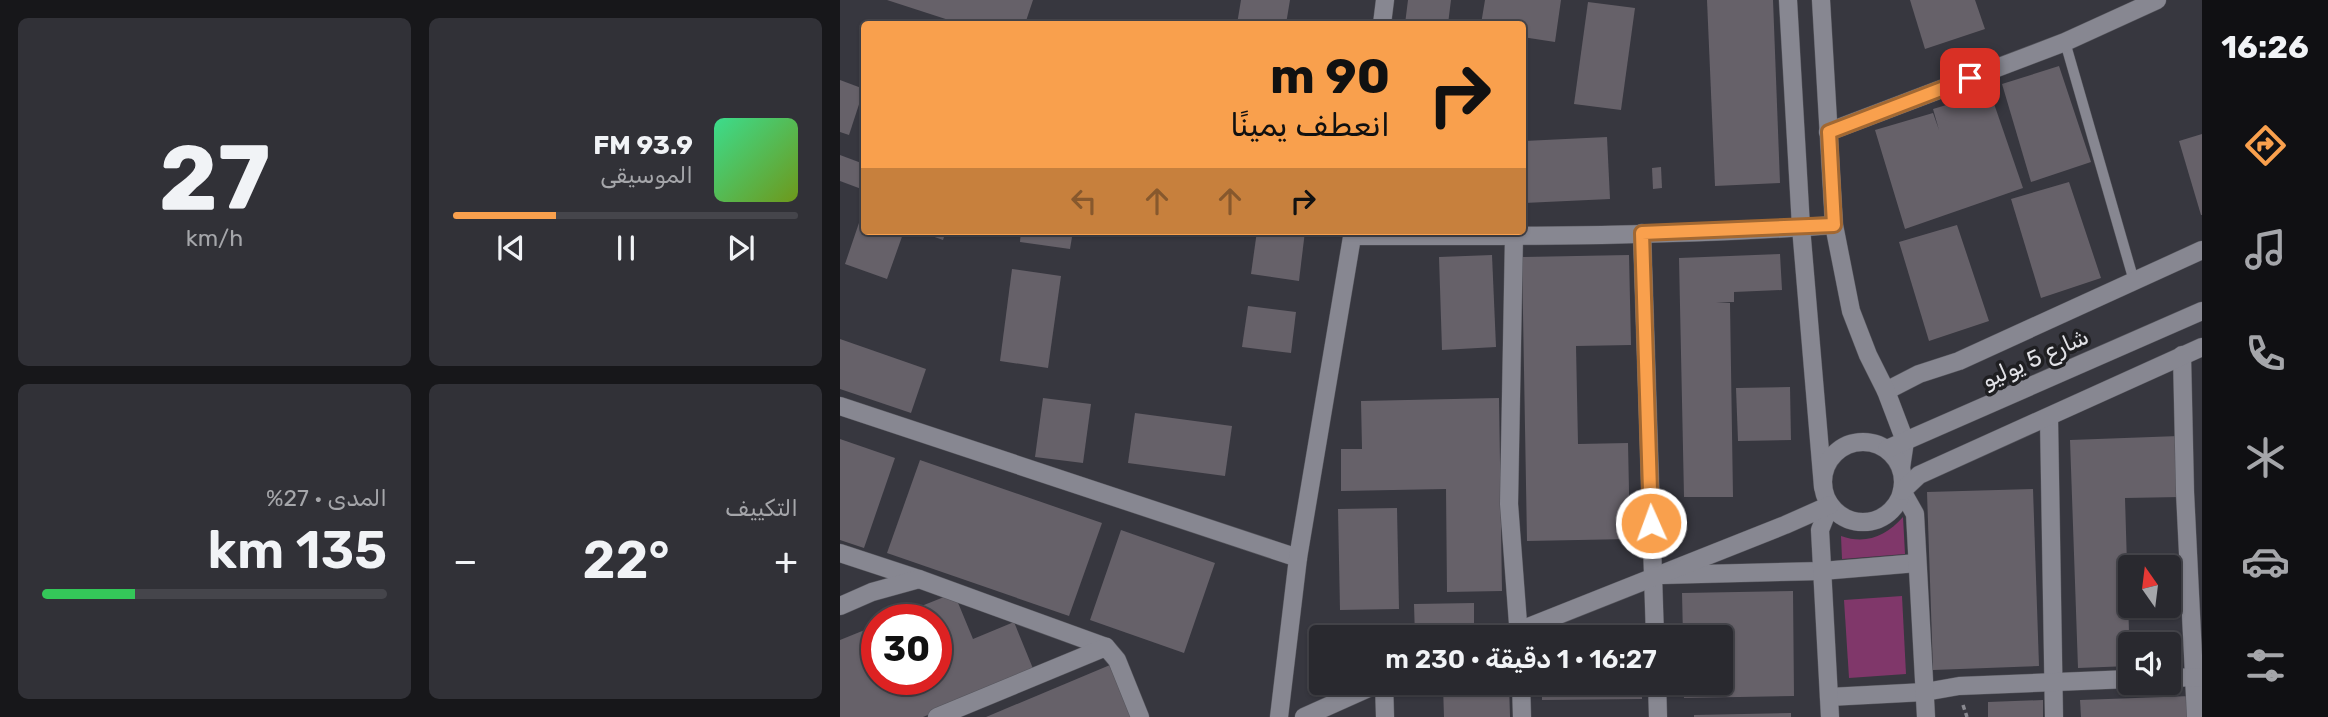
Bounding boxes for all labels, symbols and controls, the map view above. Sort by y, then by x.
text: 16:26 [2221,28,2309,66]
text: 90 m [1270,47,1390,105]
pin [1940,48,2000,108]
icon: right [1414,49,1505,140]
icon: arrive [1951,59,1989,97]
text: انعطف يمينًا [1230,106,1390,144]
icon: directions [2241,121,2290,170]
text: 27 [159,124,270,232]
text: 93.9 FM [593,130,693,161]
text: الموسيقى [600,161,693,189]
icon: left [1065,182,1103,220]
icon: ahead [1138,182,1176,220]
icon: ahead [1211,182,1249,220]
icon: right [1284,182,1322,220]
text: km/h [186,224,243,252]
icon: music [2241,225,2290,274]
icon: previous [492,229,530,267]
icon: pause [607,229,645,267]
icon: next [722,229,760,267]
street label: شارع 5 يوليو [1977,322,2094,396]
icon: phone [2241,329,2290,378]
icon: climate [2241,433,2290,482]
text: المدى · 27% [266,484,387,512]
position arrow [1614,486,1688,560]
text: التكييف [725,494,798,522]
text: 135 km [207,519,387,581]
text: 22° [583,529,670,591]
icon: car [2241,537,2290,586]
text: − [453,538,478,584]
text: + [774,538,798,584]
north arrow [2118,555,2180,618]
map controls [2118,555,2181,695]
speed limit sign: 30 [861,604,952,695]
button: sound [2118,632,2181,695]
icon: filters [2241,641,2290,690]
text: 16:27 · 1 دقيقة · 230 m [1385,644,1657,675]

